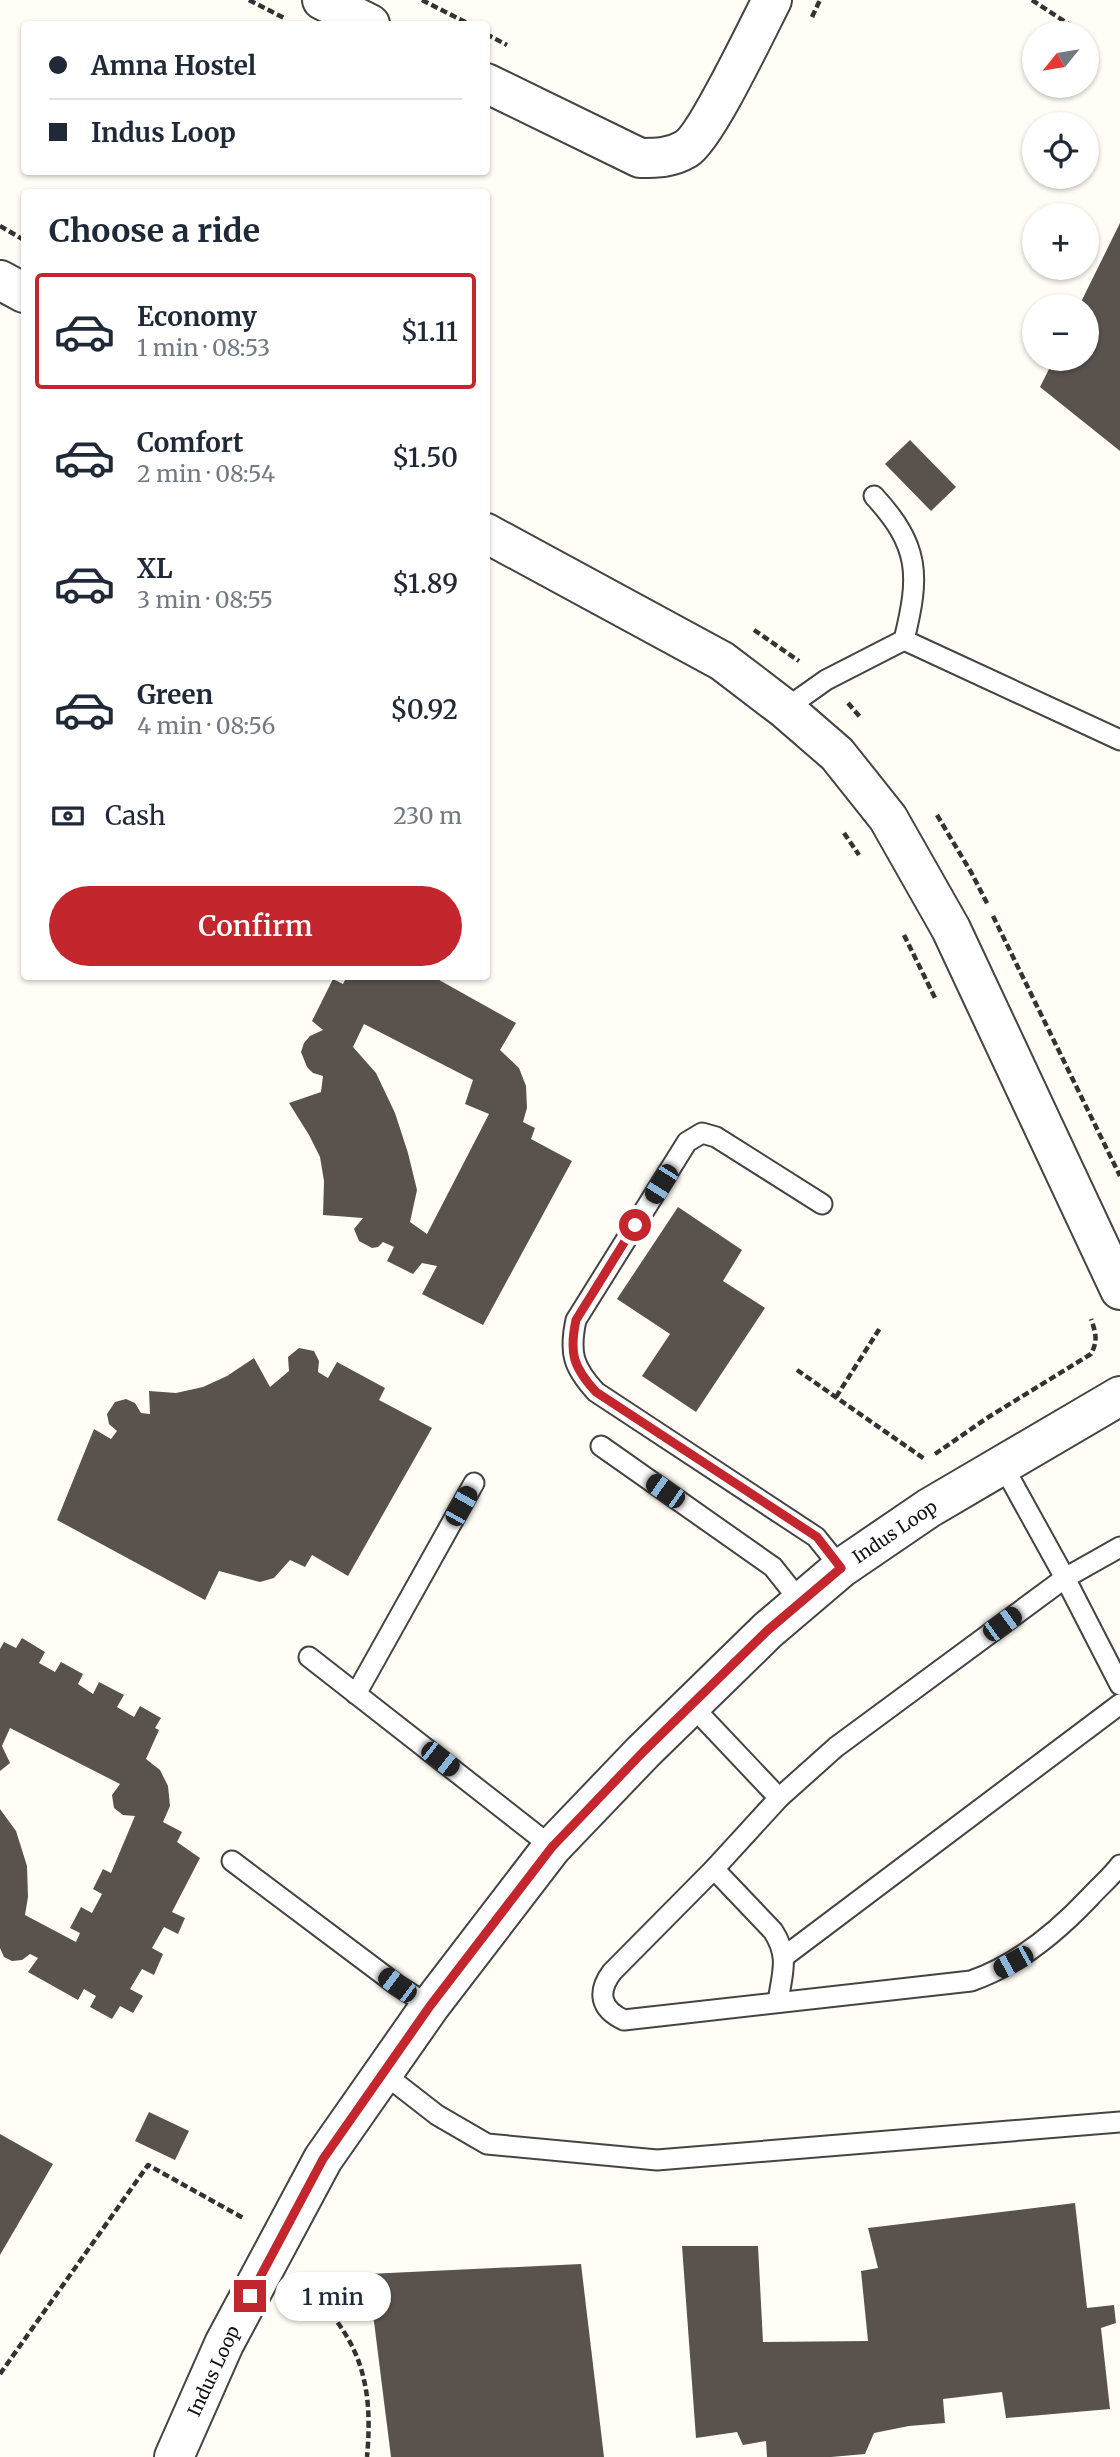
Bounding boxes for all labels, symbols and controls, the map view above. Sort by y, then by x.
north arrow [1022,21,1099,98]
map controls [1022,21,1099,371]
text: Amna Hostel [91,49,256,82]
button: locate [1022,112,1099,189]
text: Indus Loop [91,116,236,149]
button: + [1022,203,1099,280]
text: Choose a ride [49,211,260,251]
button: − [1022,294,1099,371]
icon: car [53,300,116,363]
text: Economy [137,300,257,333]
text: $1.11 [401,315,458,348]
text: 1 min · 08:53 [137,333,270,362]
icon: car [53,426,116,489]
text: Comfort [137,426,243,459]
text: $1.50 [392,441,458,474]
text: 2 min · 08:54 [137,459,275,488]
icon: car [53,552,116,615]
text: XL [137,552,173,585]
text: $1.89 [392,567,458,600]
text: 3 min · 08:55 [137,585,273,614]
icon: car [53,678,116,741]
text: Green [137,678,213,711]
text: $0.92 [390,693,458,726]
text: 4 min · 08:56 [137,711,275,740]
icon: cash [49,797,87,835]
text: Cash [105,799,166,832]
text: 230 m [393,801,462,830]
button: Confirm [49,886,462,966]
car [641,1161,682,1207]
route start [619,1209,651,1241]
car [642,1470,689,1512]
car [442,1483,481,1529]
street label: Indus Loop [848,1495,942,1568]
car [979,1603,1026,1645]
car [417,1738,464,1780]
car [990,1943,1037,1981]
car [374,1964,421,2006]
callout: 1 min [274,2272,390,2320]
route end [234,2280,266,2312]
text: 1 min [302,2282,364,2311]
street label: Indus Loop [183,2322,245,2420]

